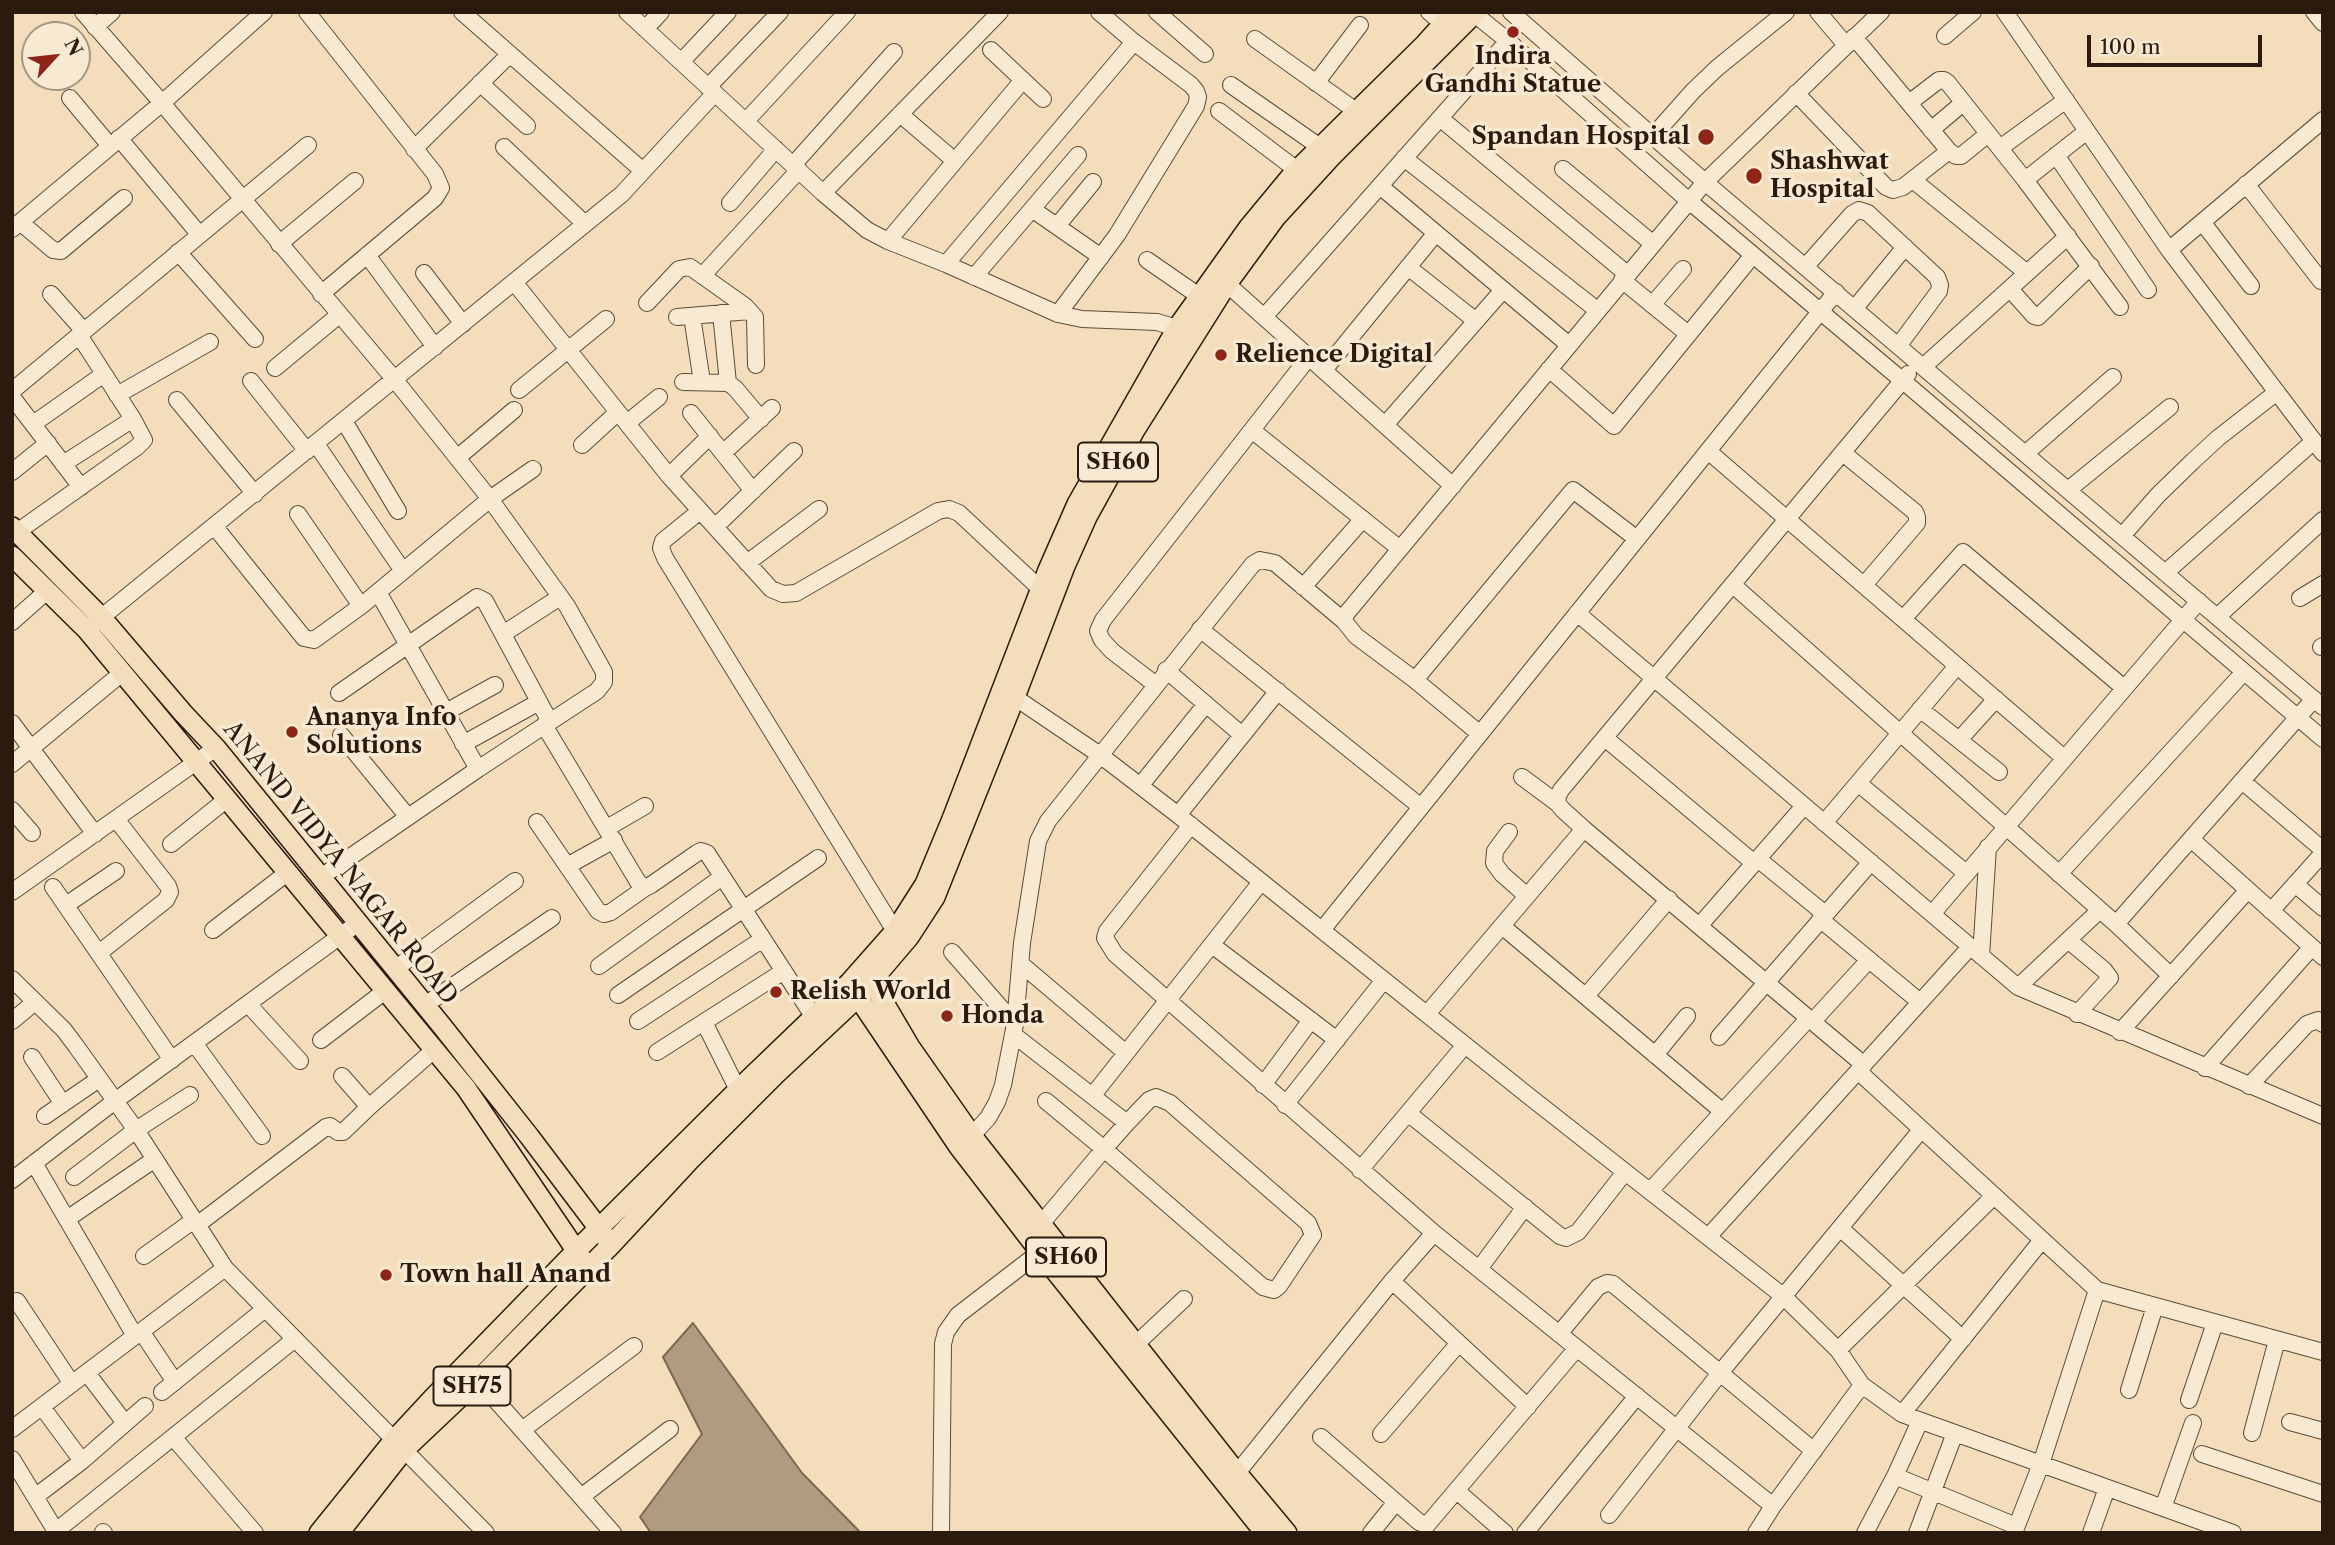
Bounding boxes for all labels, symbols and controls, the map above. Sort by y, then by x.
north arrow [21,21,91,91]
scale bar [2090,21,2265,65]
marker: Indira Gandhi Statue [1505,24,1521,40]
text: 100 m [2100,34,2161,59]
text: N [59,35,87,60]
place label: Indira Gandhi Statue [1425,43,1601,99]
place label: Spandan Hospital [1472,123,1690,151]
marker: Spandan Hospital [1696,127,1716,147]
place label: Shashwat Hospital [1770,148,1889,204]
marker: Shashwat Hospital [1744,166,1764,186]
place label: Relience Digital [1235,341,1433,369]
marker: Relience Digital [1213,347,1229,363]
road number: SH60 [1078,442,1158,482]
place label: Ananya Info Solutions [306,704,457,760]
street label: ANAND VIDYA NAGAR ROAD [217,715,463,1011]
marker: Ananya Info Solutions [284,724,300,740]
place label: Relish World [790,978,951,1006]
marker: Relish World [768,984,784,1000]
place label: Honda [961,1002,1044,1030]
marker: Honda [939,1008,955,1024]
road number: SH60 [1026,1238,1106,1276]
place label: Town hall Anand [400,1261,611,1289]
marker: Town hall Anand [378,1267,394,1283]
road number: SH75 [434,1366,510,1406]

